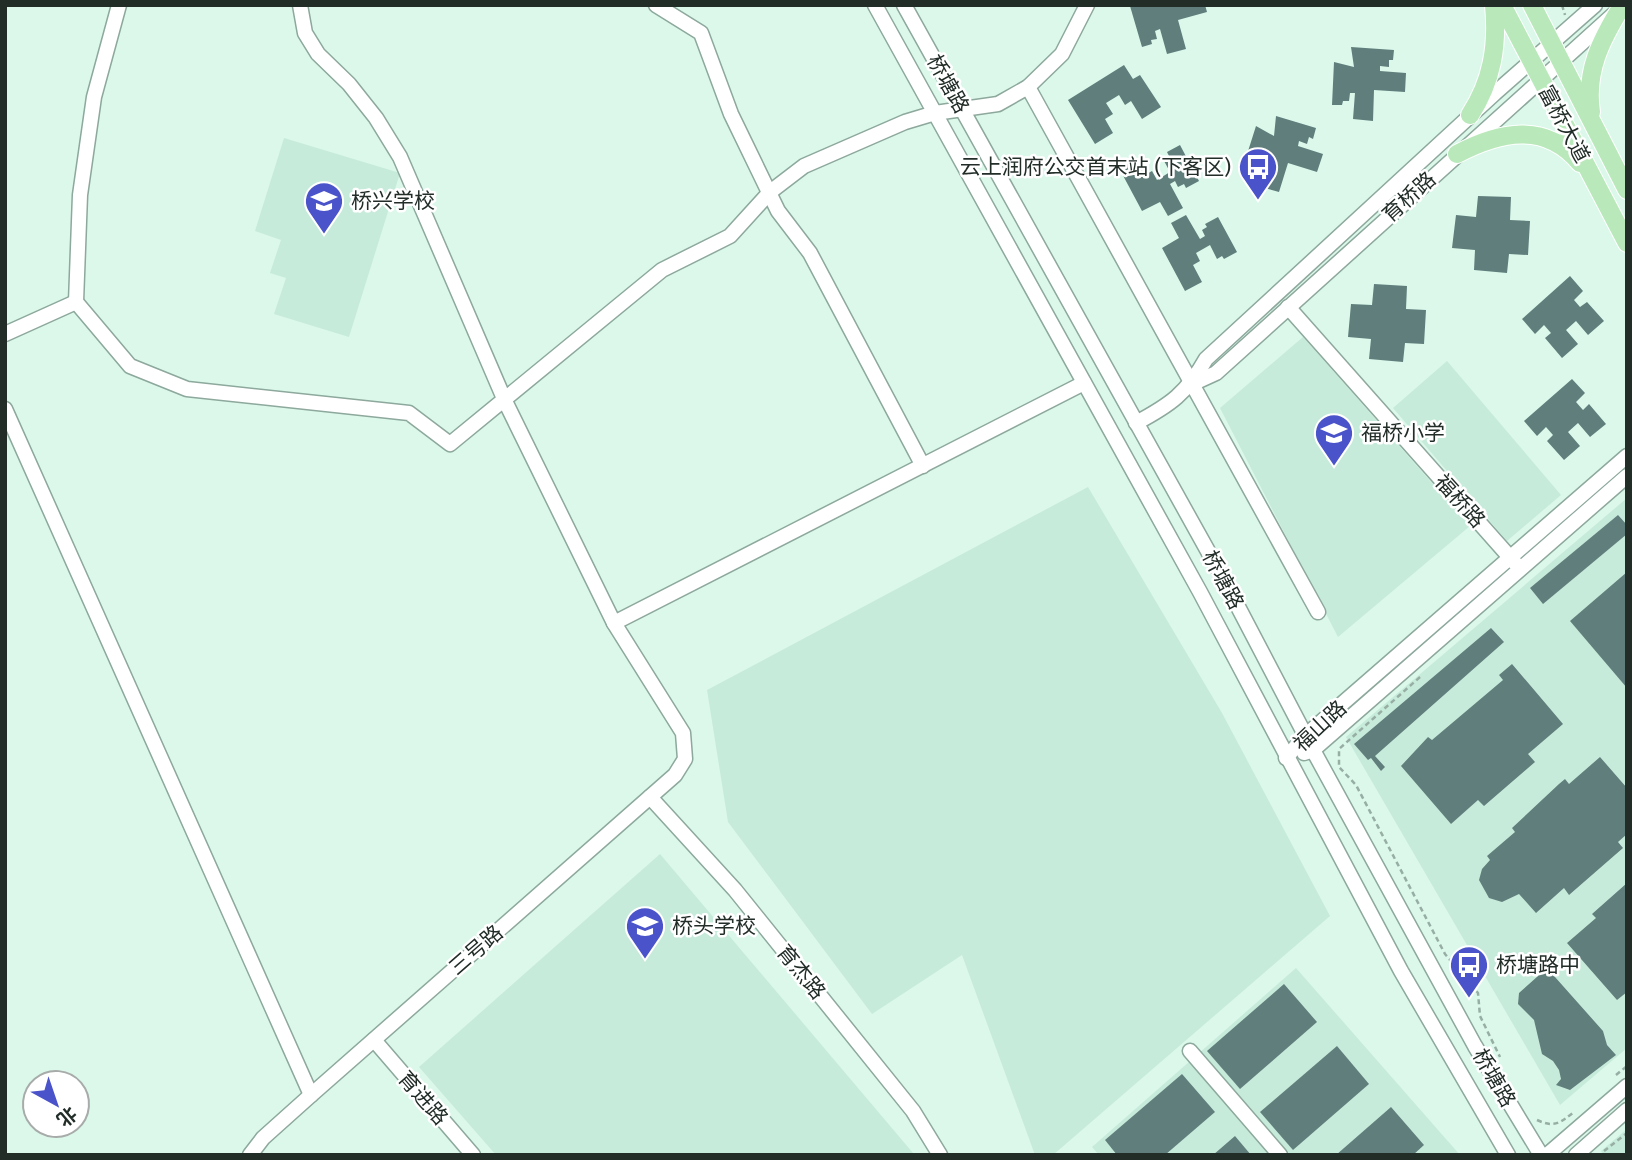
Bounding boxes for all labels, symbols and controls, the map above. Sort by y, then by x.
street label: 桥塘路 [921,50,975,118]
street label: 富桥大道 [1533,81,1595,167]
bus stop icon: 云上润府公交首末站 (下客区) [1237,146,1279,201]
place label: 云上润府公交首末站 (下客区) [960,154,1231,180]
street label: 育桥路 [1377,166,1441,228]
school or university icon: 桥兴学校 [303,180,345,235]
place label: 桥兴学校 [351,188,435,214]
school or university icon: 福桥小学 [1313,412,1355,467]
place label: 福桥小学 [1361,420,1445,446]
street label: 福桥路 [1429,469,1491,533]
street label: 桥塘路 [1197,546,1249,614]
street label: 福山路 [1288,695,1352,757]
school or university icon: 桥头学校 [624,905,666,960]
place label: 桥头学校 [672,913,756,939]
street label: 三号路 [444,920,508,980]
street label: 育杰路 [771,939,831,1005]
bus stop icon: 桥塘路中 [1448,944,1490,999]
place label: 桥塘路中 [1496,952,1580,978]
street label: 桥塘路 [1467,1044,1521,1112]
street label: 育进路 [393,1066,453,1130]
north arrow [21,1069,91,1139]
text: 北 [52,1102,81,1132]

